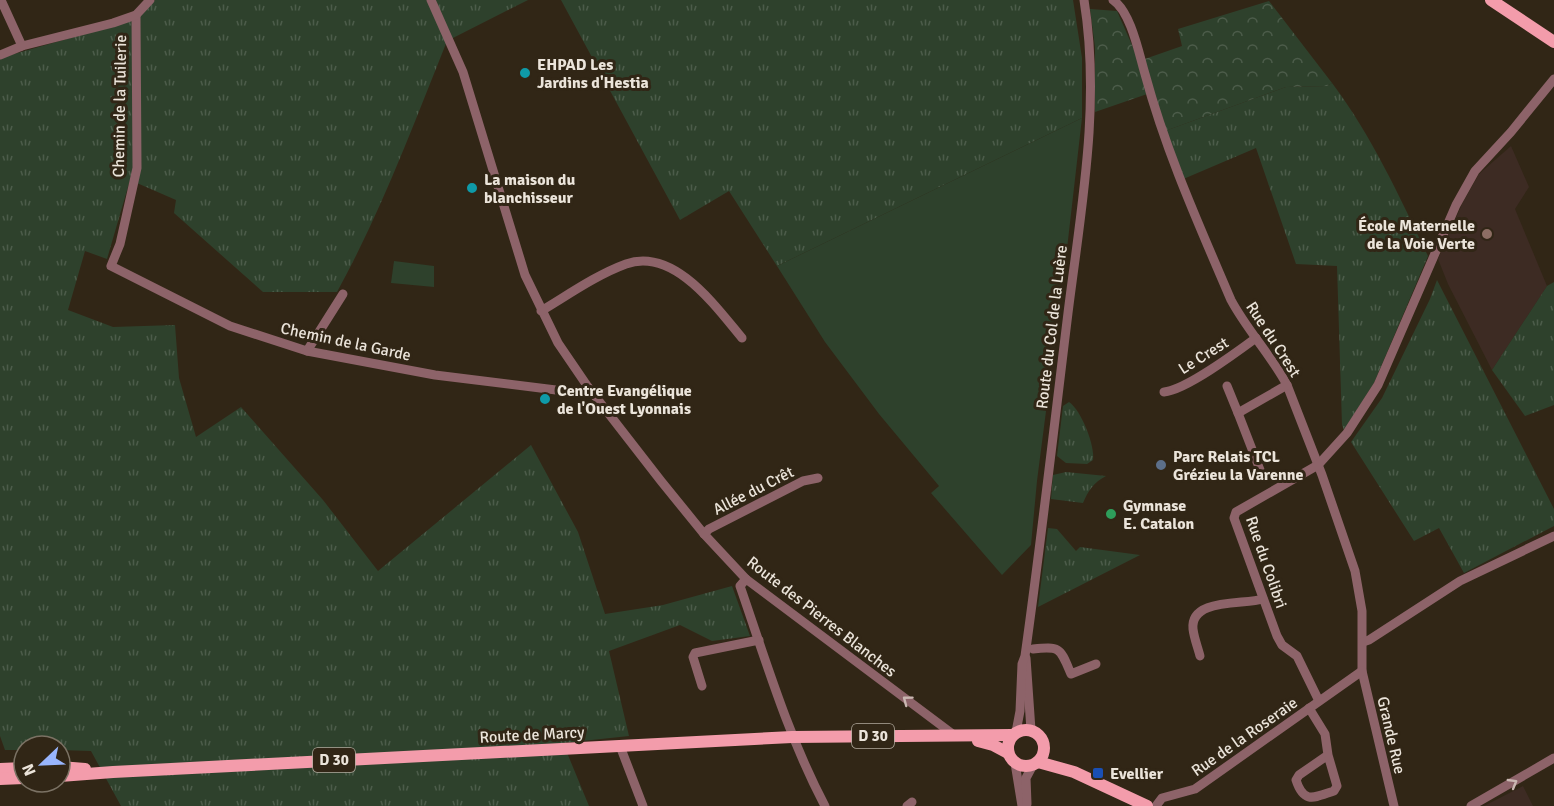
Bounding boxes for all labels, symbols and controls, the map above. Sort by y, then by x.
street label: Chemin de la Tuilerie [109,35,131,178]
place label: EHPAD Les Jardins d'Hestia [537,55,649,93]
marker: EHPAD Les Jardins d'Hestia [518,66,532,80]
place label: La maison du blanchisseur [484,170,575,208]
marker: La maison du blanchisseur [465,181,479,195]
place label: École Maternelle de la Voie Verte [1358,216,1475,254]
marker: École Maternelle de la Voie Verte [1480,227,1494,241]
street label: Route du Col de la Luère [1032,244,1072,410]
street label: Rue du Crest [1241,298,1305,381]
street label: Chemin de la Garde [279,318,413,366]
street label: Le Crest [1175,332,1233,379]
place label: Centre Evangélique de l'Ouest Lyonnais [557,381,692,419]
marker: Centre Evangélique de l'Ouest Lyonnais [538,392,552,406]
place label: Parc Relais TCL Grézieu la Varenne [1173,447,1303,485]
marker: Parc Relais TCL Grézieu la Varenne [1154,458,1168,472]
street label: Allée du Crêt [710,462,797,520]
place label: Gymnase E. Catalon [1123,496,1194,534]
marker: Gymnase E. Catalon [1104,507,1118,521]
street label: Rue du Colibri [1241,514,1291,611]
street label: Route des Pierres Blanches [743,552,900,681]
street label: Rue de la Roseraie [1188,693,1301,781]
street label: Grande Rue [1372,695,1410,776]
one-way arrow [902,696,913,707]
street label: Route de Marcy [479,722,586,748]
road number: D 30 [852,724,894,748]
north arrow [12,734,72,794]
road number: D 30 [313,748,355,772]
text: N [18,760,40,779]
place label: Evellier [1110,764,1164,784]
marker: Evellier [1091,766,1105,780]
one-way arrow [1507,778,1517,790]

